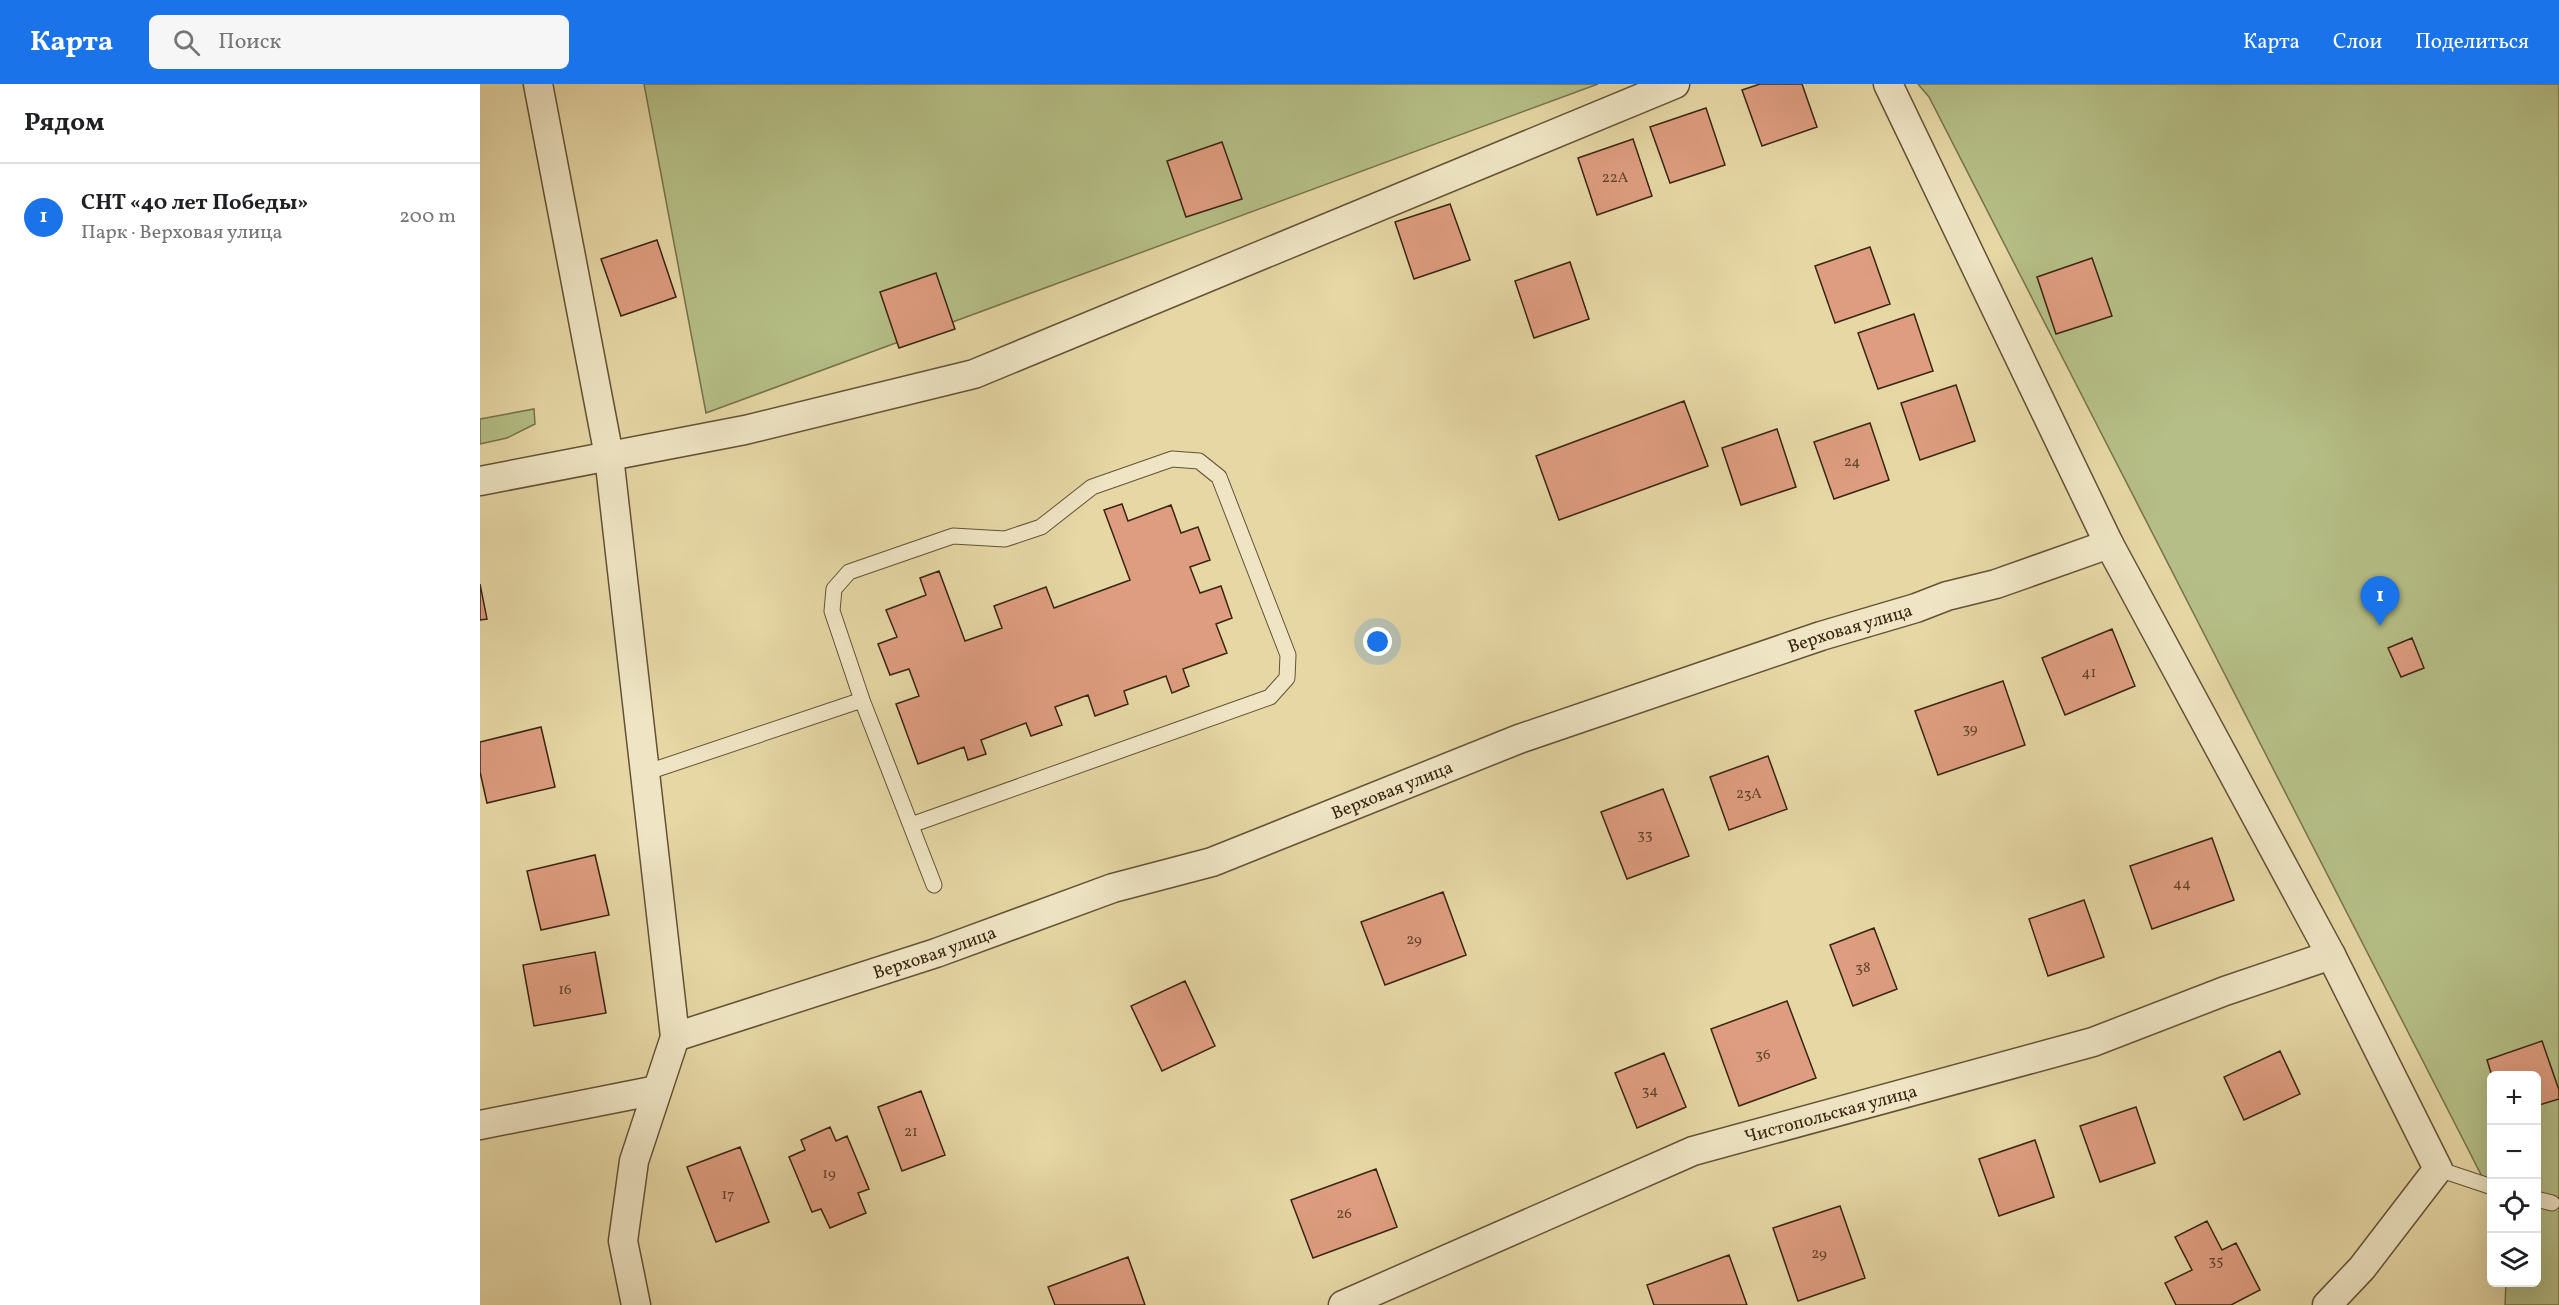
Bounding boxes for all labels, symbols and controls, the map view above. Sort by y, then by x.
search box [149,15,569,69]
text: Карта [30,23,113,62]
icon: search [170,26,203,59]
text: Поиск [218,27,281,58]
text: Карта [2243,28,2300,57]
text: Слои [2333,28,2382,57]
text: Поделиться [2415,28,2529,57]
text: Рядом [24,105,104,141]
house number: 22А [1602,168,1629,189]
text: СНТ «40 лет Победы» [81,188,309,219]
text: 1 [39,203,48,231]
text: 200 m [399,203,456,231]
text: Парк · Верховая улица [81,219,283,247]
house number: 24 [1844,452,1860,473]
pin: 1 [2360,576,2400,626]
street label: Верховая улица [1785,599,1916,660]
your location [1363,627,1392,656]
house number: 41 [2082,663,2096,684]
house number: 39 [1962,719,1978,740]
street label: Верховая улица [1328,756,1457,827]
house number: 23А [1736,784,1762,805]
house number: 33 [1637,825,1653,846]
house number: 44 [2173,874,2191,895]
street label: Верховая улица [870,921,1000,986]
house number: 29 [1406,930,1422,951]
house number: 38 [1855,958,1871,979]
house number: 16 [558,980,572,1001]
house number: 36 [1755,1045,1771,1066]
map controls [2487,1071,2541,1287]
button: + [2487,1071,2541,1125]
street label: Чистопольская улица [1742,1079,1920,1150]
house number: 34 [1642,1081,1658,1102]
house number: 21 [904,1122,918,1143]
button: − [2487,1125,2541,1179]
house number: 19 [822,1164,836,1185]
button: locate [2487,1179,2541,1233]
house number: 17 [721,1185,735,1206]
house number: 26 [1336,1204,1352,1225]
button: layers [2487,1233,2541,1287]
house number: 29 [1811,1244,1827,1265]
house number: 35 [2209,1251,2223,1272]

